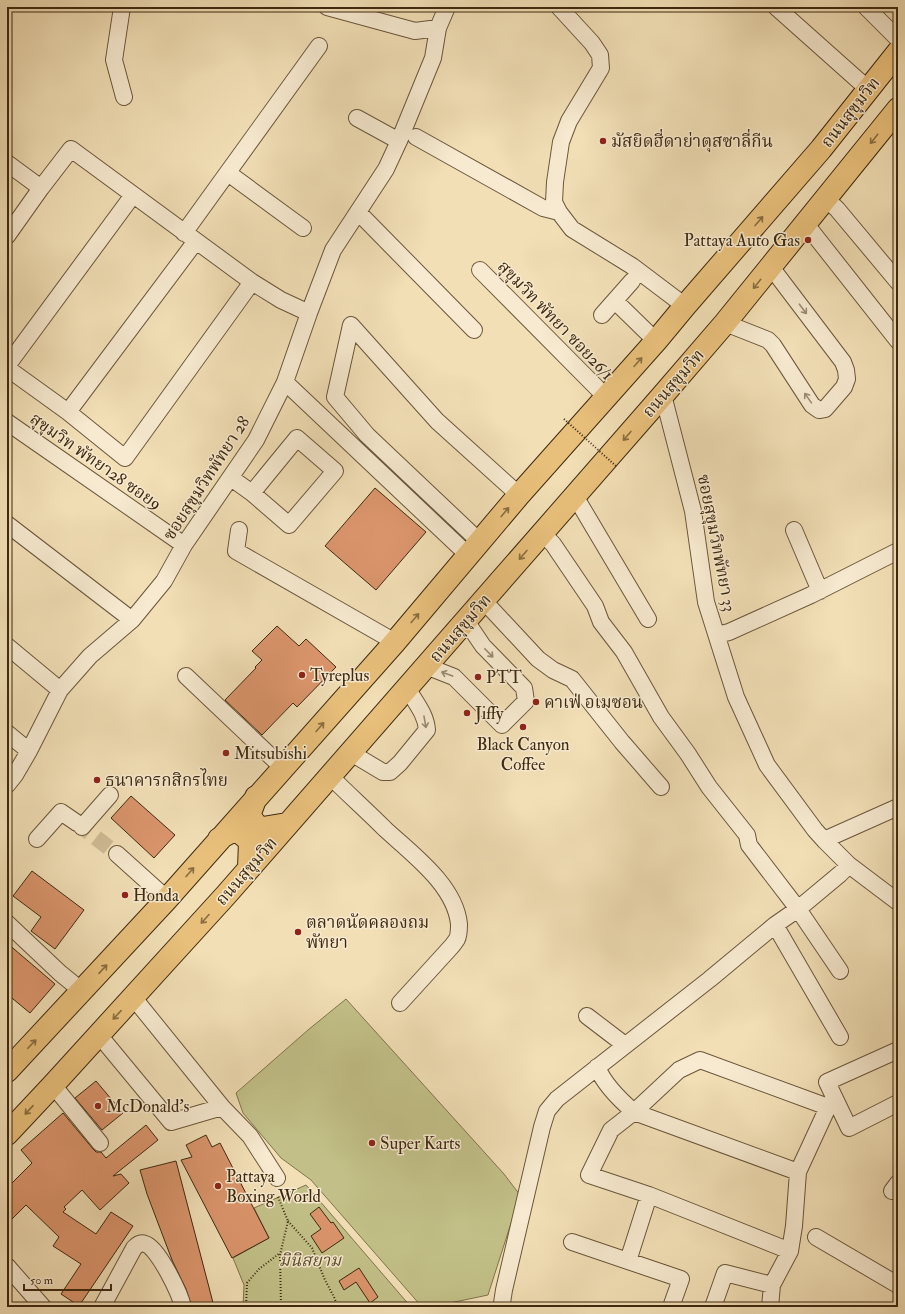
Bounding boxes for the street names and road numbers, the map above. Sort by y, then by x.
street label: ถนนสุขุมวิท [816,73,885,152]
street label: สุขุมวิท พัทยา ซอย26/1 [492,256,618,385]
street label: ถนนสุขุมวิท [638,345,710,423]
street label: สุขุมวิท พัทยา28 ซอย9 [25,408,165,515]
street label: ซอยสุขุมวิทพัทยา 28 [159,412,255,545]
street label: ซอยสุขุมวิทพัทยา 33 [692,472,740,614]
street label: ถนนสุขุมวิท [425,590,497,668]
street label: ถนนสุขุมวิท [211,833,283,911]

